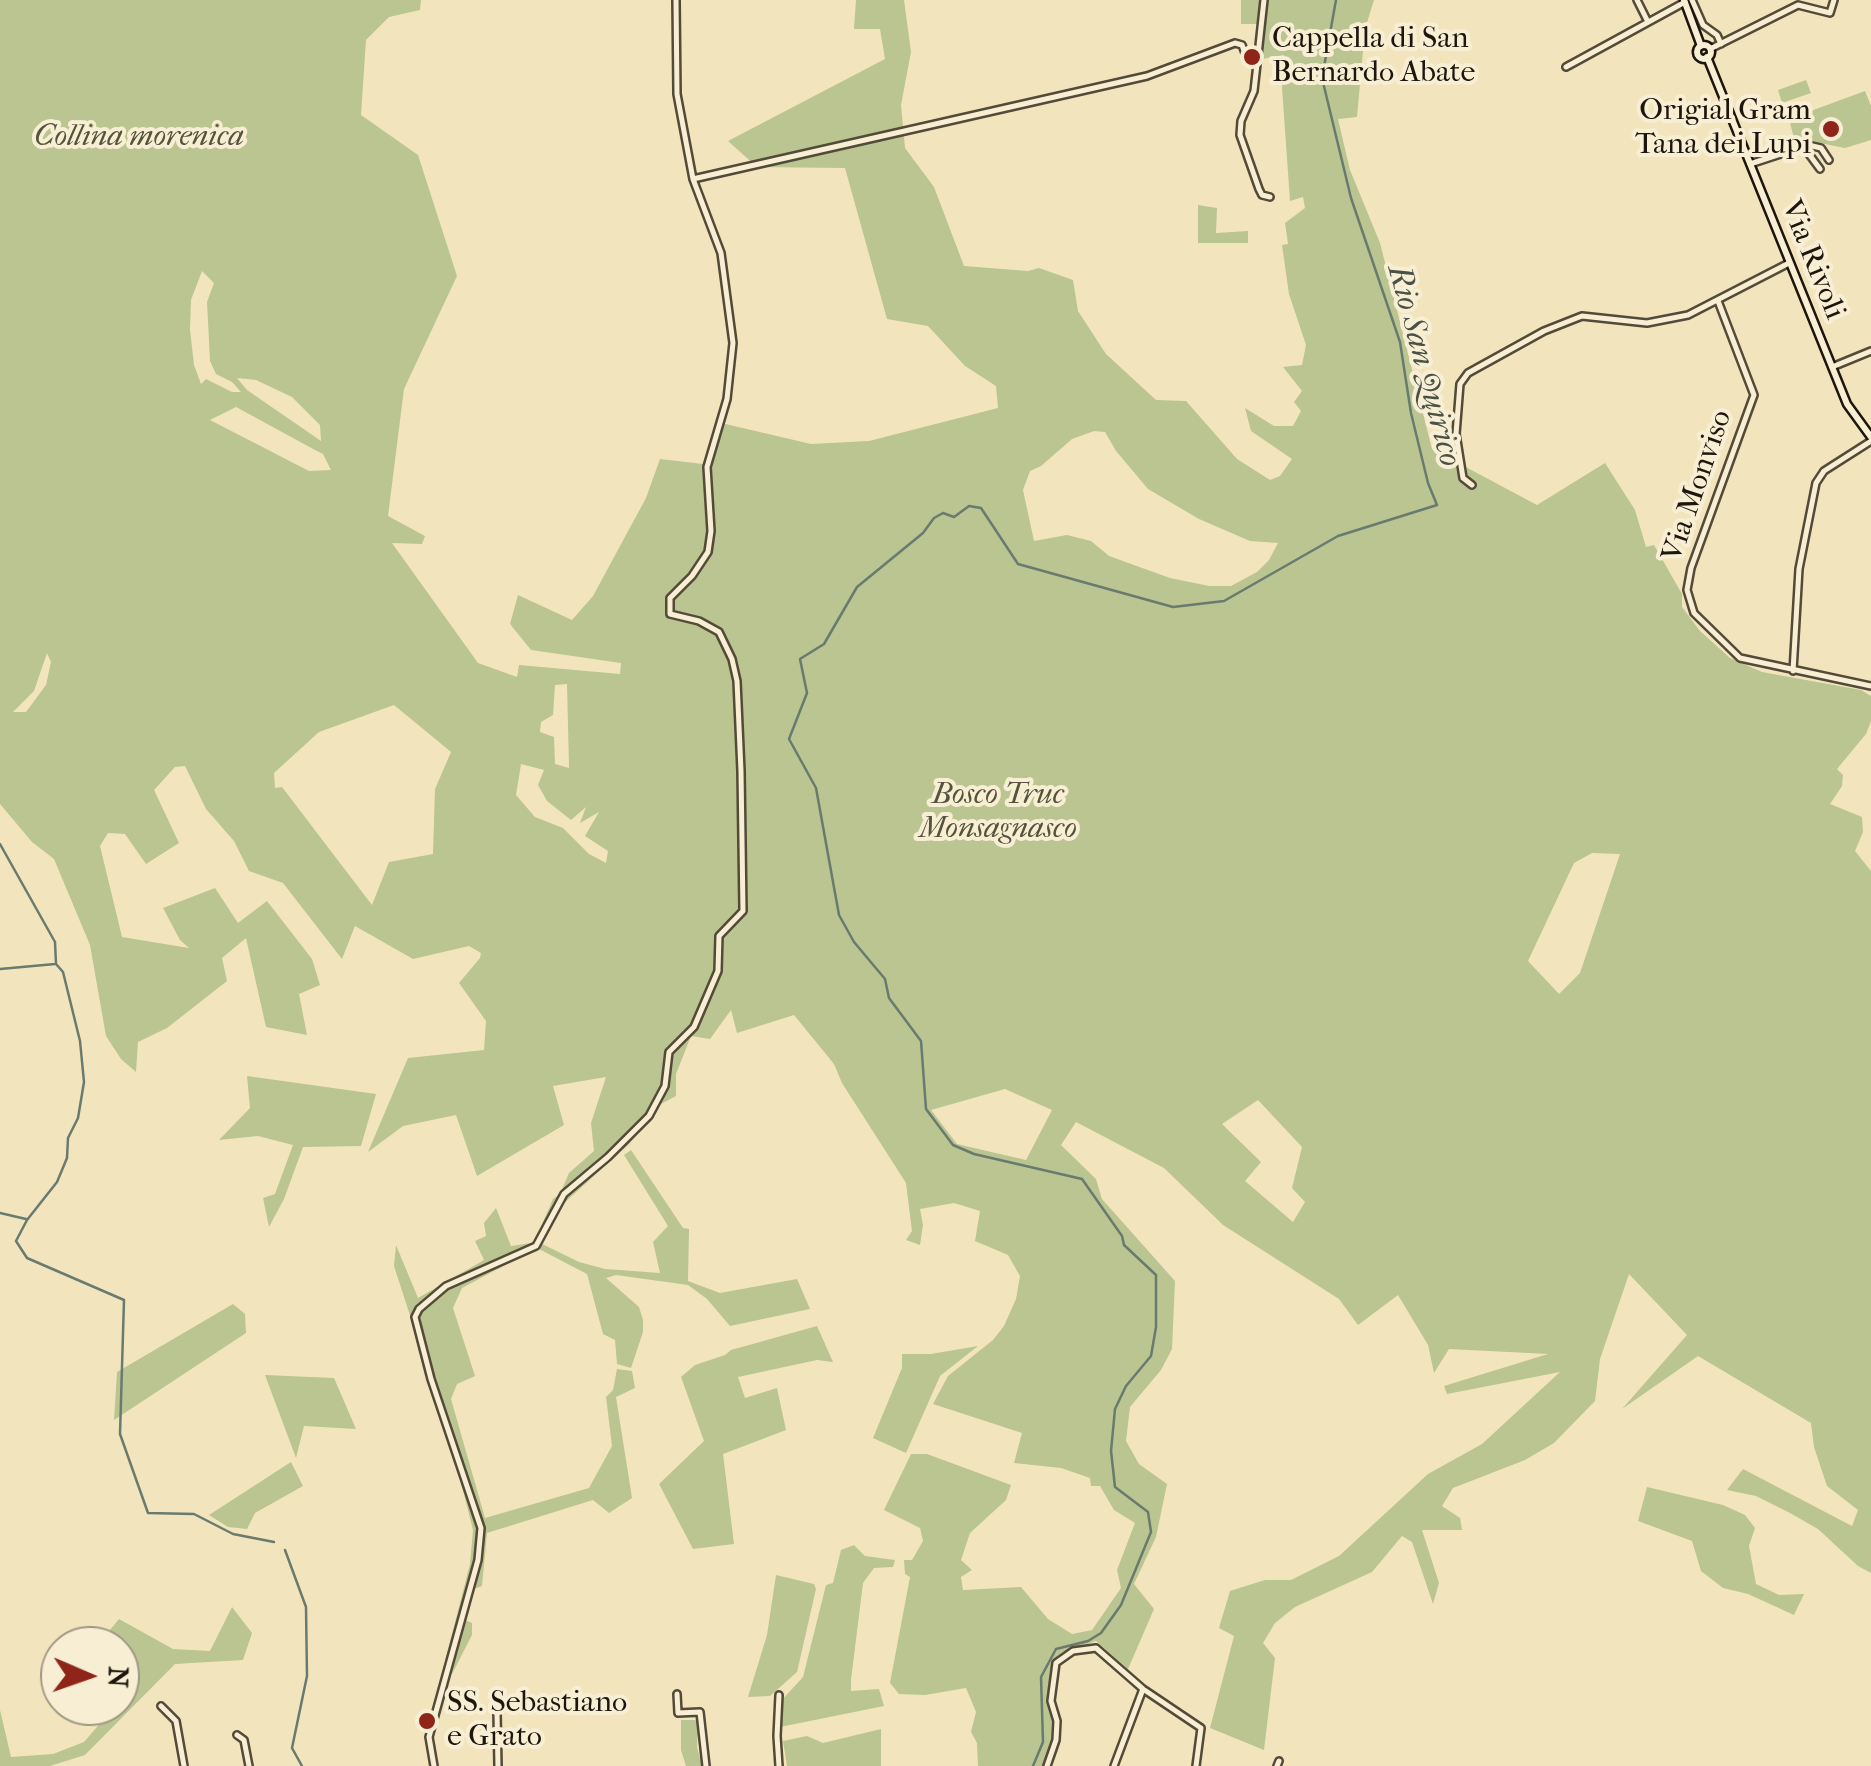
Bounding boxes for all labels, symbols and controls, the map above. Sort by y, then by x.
place label: Cappella di San Bernardo Abate [1272,22,1475,92]
marker: Cappella di San Bernardo Abate [1241,46,1263,68]
place label: Origial Gram Tana dei Lupi [1635,94,1811,164]
marker: Origial Gram Tana dei Lupi [1820,118,1842,140]
park label: Collina morenica [34,120,244,156]
street label: Via Rivoli [1772,195,1852,325]
water label: Rio San Quirico [1378,261,1468,471]
street label: Via Monviso [1655,406,1741,566]
park label: Bosco Truc Monsagnasco [919,778,1077,848]
north arrow [40,1626,140,1726]
text: N [102,1666,135,1688]
place label: SS. Sebastiano e Grato [447,1686,627,1756]
marker: SS. Sebastiano e Grato [416,1710,438,1732]

